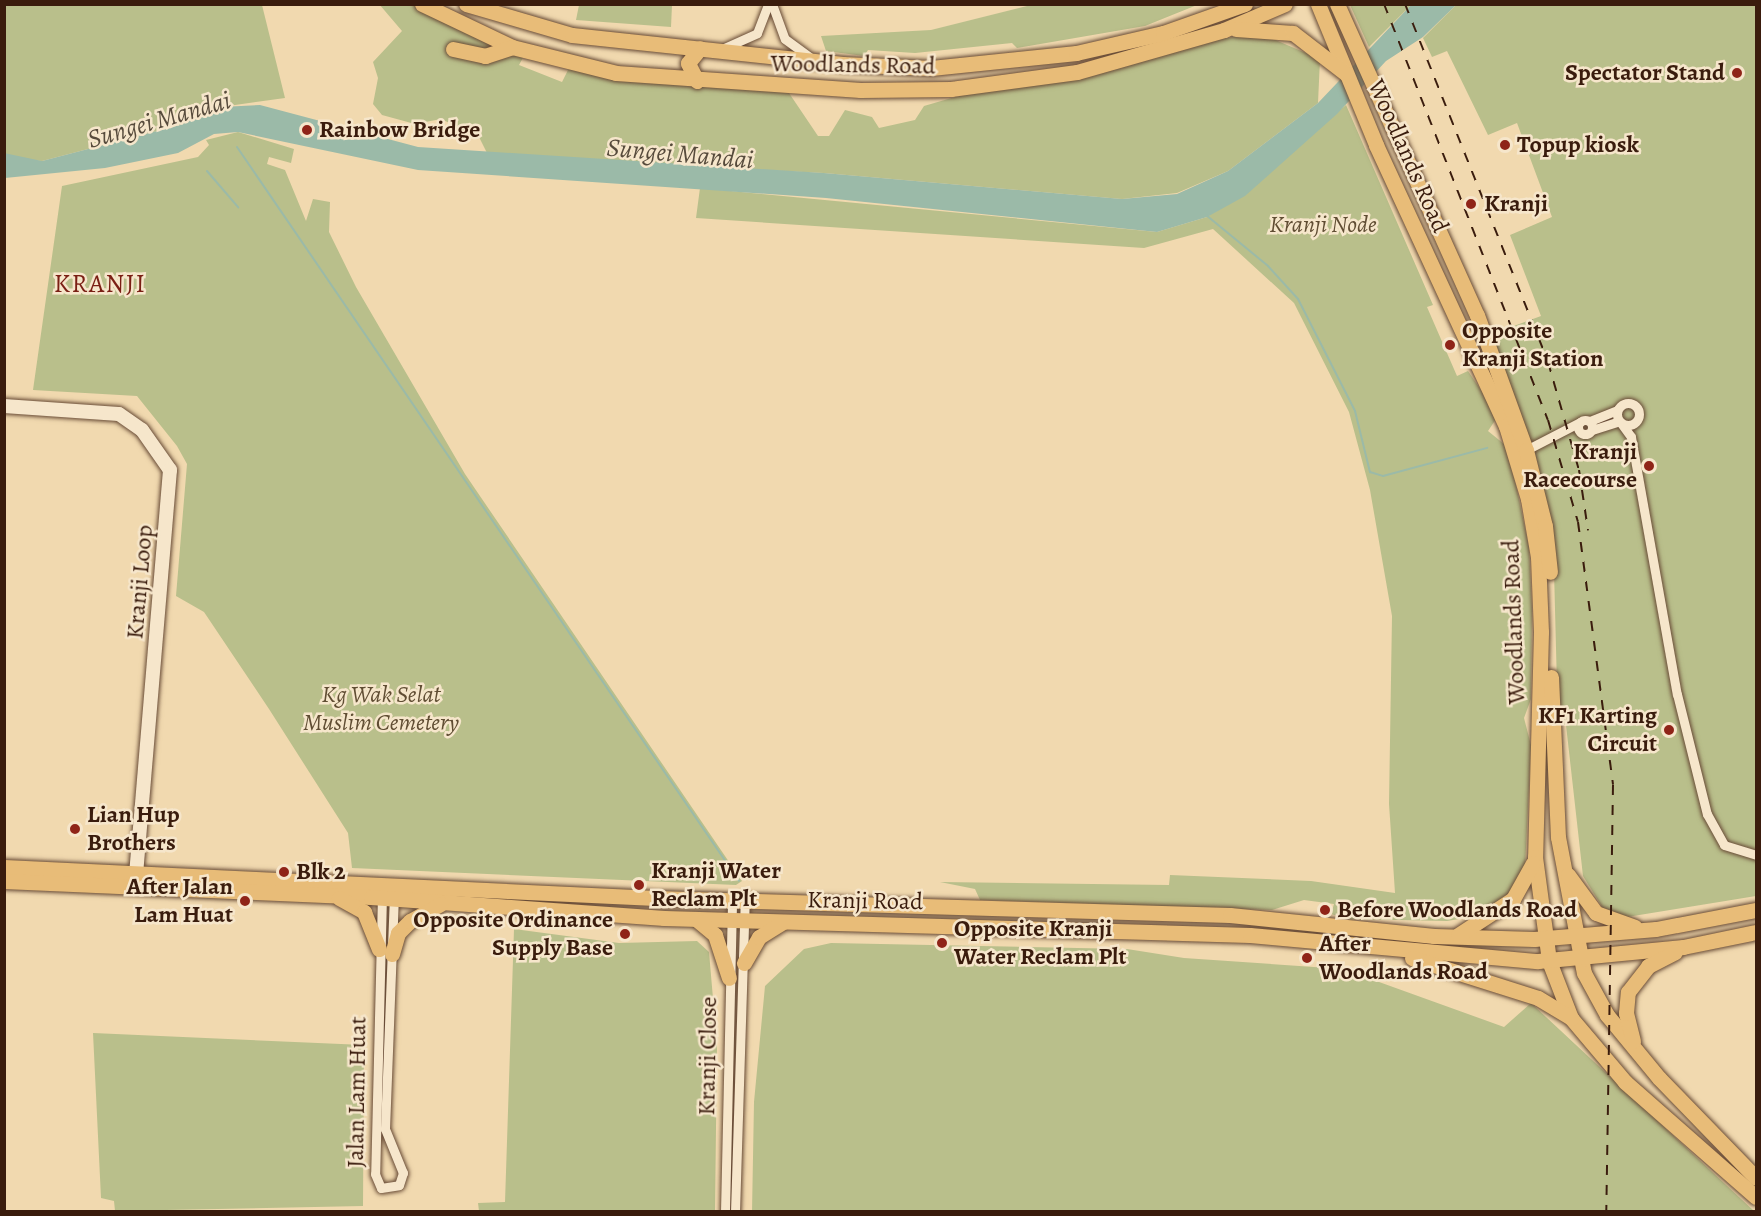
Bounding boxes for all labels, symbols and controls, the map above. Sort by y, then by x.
street label: Woodlands Road [770,49,936,81]
place label: Spectator Stand [1565,59,1725,87]
marker: Spectator Stand [1730,66,1744,80]
street label: Woodlands Road [1361,75,1455,237]
water label: Sungei Mandai [84,85,234,155]
place label: Rainbow Bridge [319,116,480,144]
marker: Rainbow Bridge [300,123,314,137]
place label: Topup kiosk [1517,131,1639,159]
water label: Sungei Mandai [605,132,755,176]
marker: Topup kiosk [1498,138,1512,152]
place label: Kranji [1484,190,1548,218]
marker: Kranji [1462,195,1480,213]
park label: Kranji Node [1269,211,1377,239]
district label: KRANJI [54,268,146,300]
place label: Opposite Kranji Station [1462,317,1603,373]
marker: Opposite Kranji Station [1443,338,1457,352]
place label: Kranji Racecourse [1523,438,1637,494]
marker: Kranji Racecourse [1642,459,1656,473]
street label: Kranji Loop [121,524,159,640]
street label: Woodlands Road [1497,539,1531,705]
park label: Kg Wak Selat Muslim Cemetery [303,681,459,737]
place label: KF1 Karting Circuit [1538,702,1657,758]
marker: KF1 Karting Circuit [1662,723,1676,737]
place label: Lian Hup Brothers [87,801,180,857]
marker: Lian Hup Brothers [68,822,82,836]
place label: Kranji Water Reclam Plt [651,857,781,913]
place label: Blk 2 [296,858,346,886]
marker: Blk 2 [277,865,291,879]
place label: After Jalan Lam Huat [126,873,233,929]
marker: Kranji Water Reclam Plt [632,878,646,892]
street label: Kranji Road [807,886,923,916]
marker: After Jalan Lam Huat [238,894,252,908]
place label: Before Woodlands Road [1337,896,1577,924]
marker: Before Woodlands Road [1318,903,1332,917]
place label: Opposite Ordinance Supply Base [413,906,613,962]
place label: Opposite Kranji Water Reclam Plt [954,915,1126,971]
marker: Opposite Ordinance Supply Base [618,927,632,941]
place label: After Woodlands Road [1319,930,1488,986]
marker: Opposite Kranji Water Reclam Plt [935,936,949,950]
marker: After Woodlands Road [1300,951,1314,965]
street label: Kranji Close [693,996,723,1116]
street label: Jalan Lam Huat [341,1016,373,1168]

